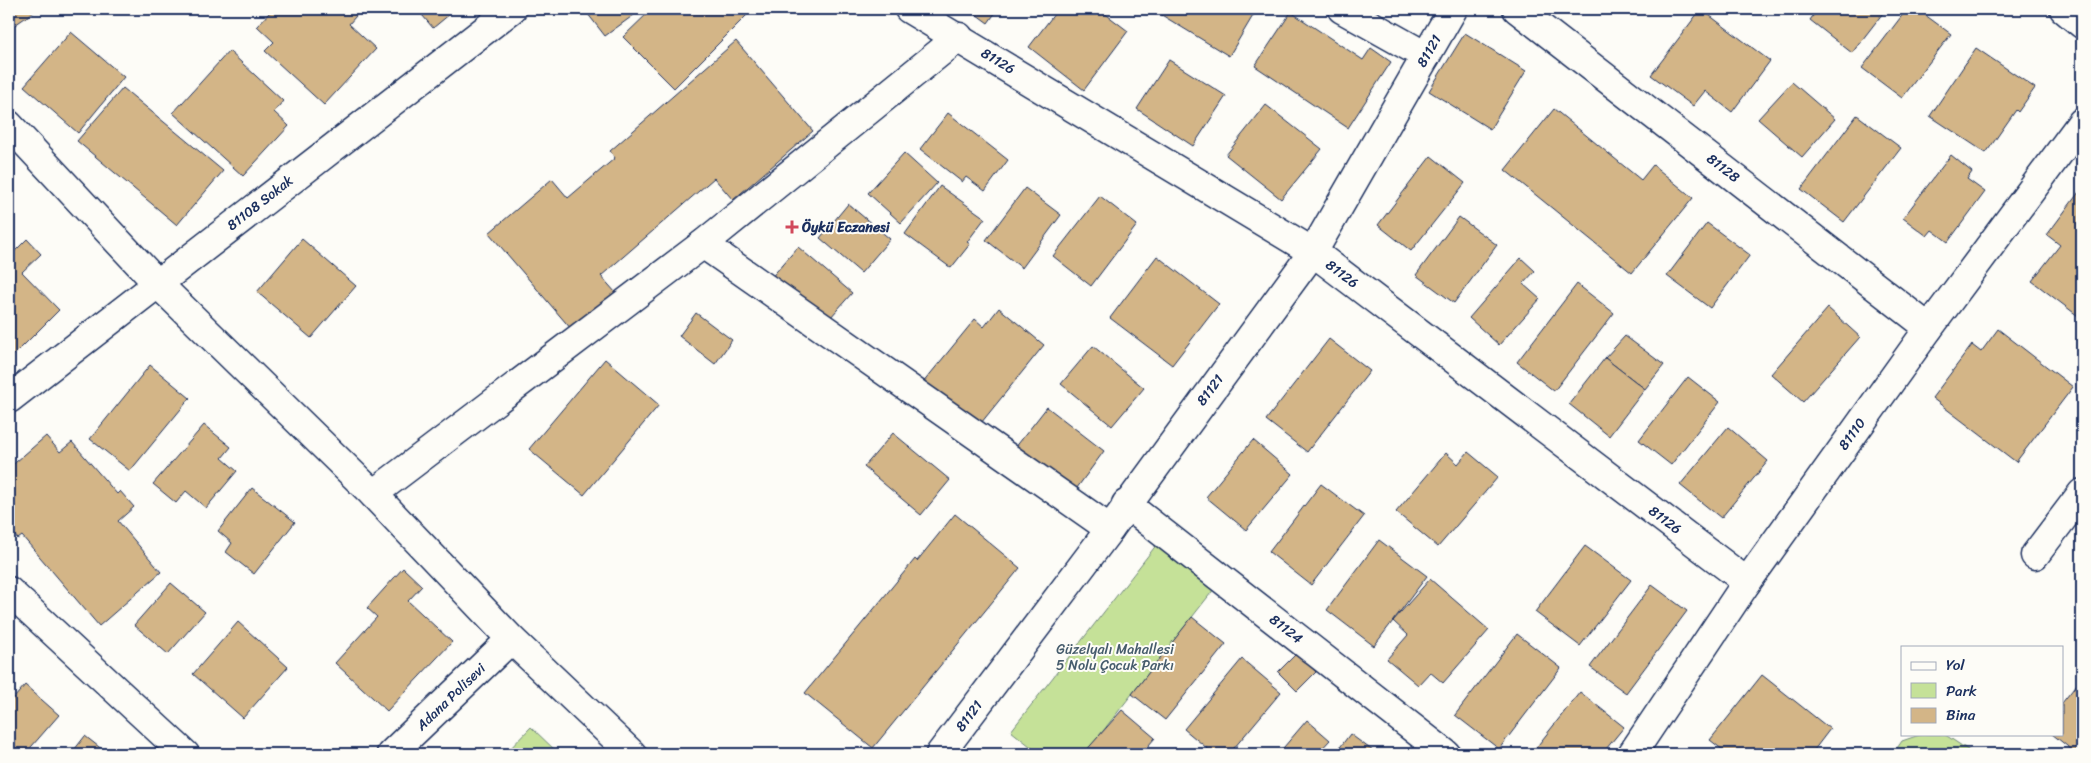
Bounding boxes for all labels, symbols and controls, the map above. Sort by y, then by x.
street label: 81121 [1410,30,1448,72]
street label: 81126 [976,41,1020,81]
street label: 81128 [1701,147,1746,190]
street label: 81108 Sokak [221,168,299,237]
place label: Öykü Eczanesi [801,215,891,240]
marker: Öykü Eczanesi [786,221,798,233]
street label: 81126 [1320,253,1364,295]
street label: 81121 [1190,369,1230,411]
street label: 81110 [1832,412,1873,456]
street label: 81126 [1643,499,1687,541]
street label: 81124 [1264,608,1309,650]
park label: Güzelyalı Mahallesi 5 Nolu Çocuk Parkı [1056,637,1175,678]
legend [1901,646,2064,736]
text: Yol [1946,652,1965,678]
street label: Adana Polisevi [410,656,493,738]
text: Park [1946,678,1977,704]
street label: 81121 [949,695,989,737]
text: Bina [1946,702,1976,728]

